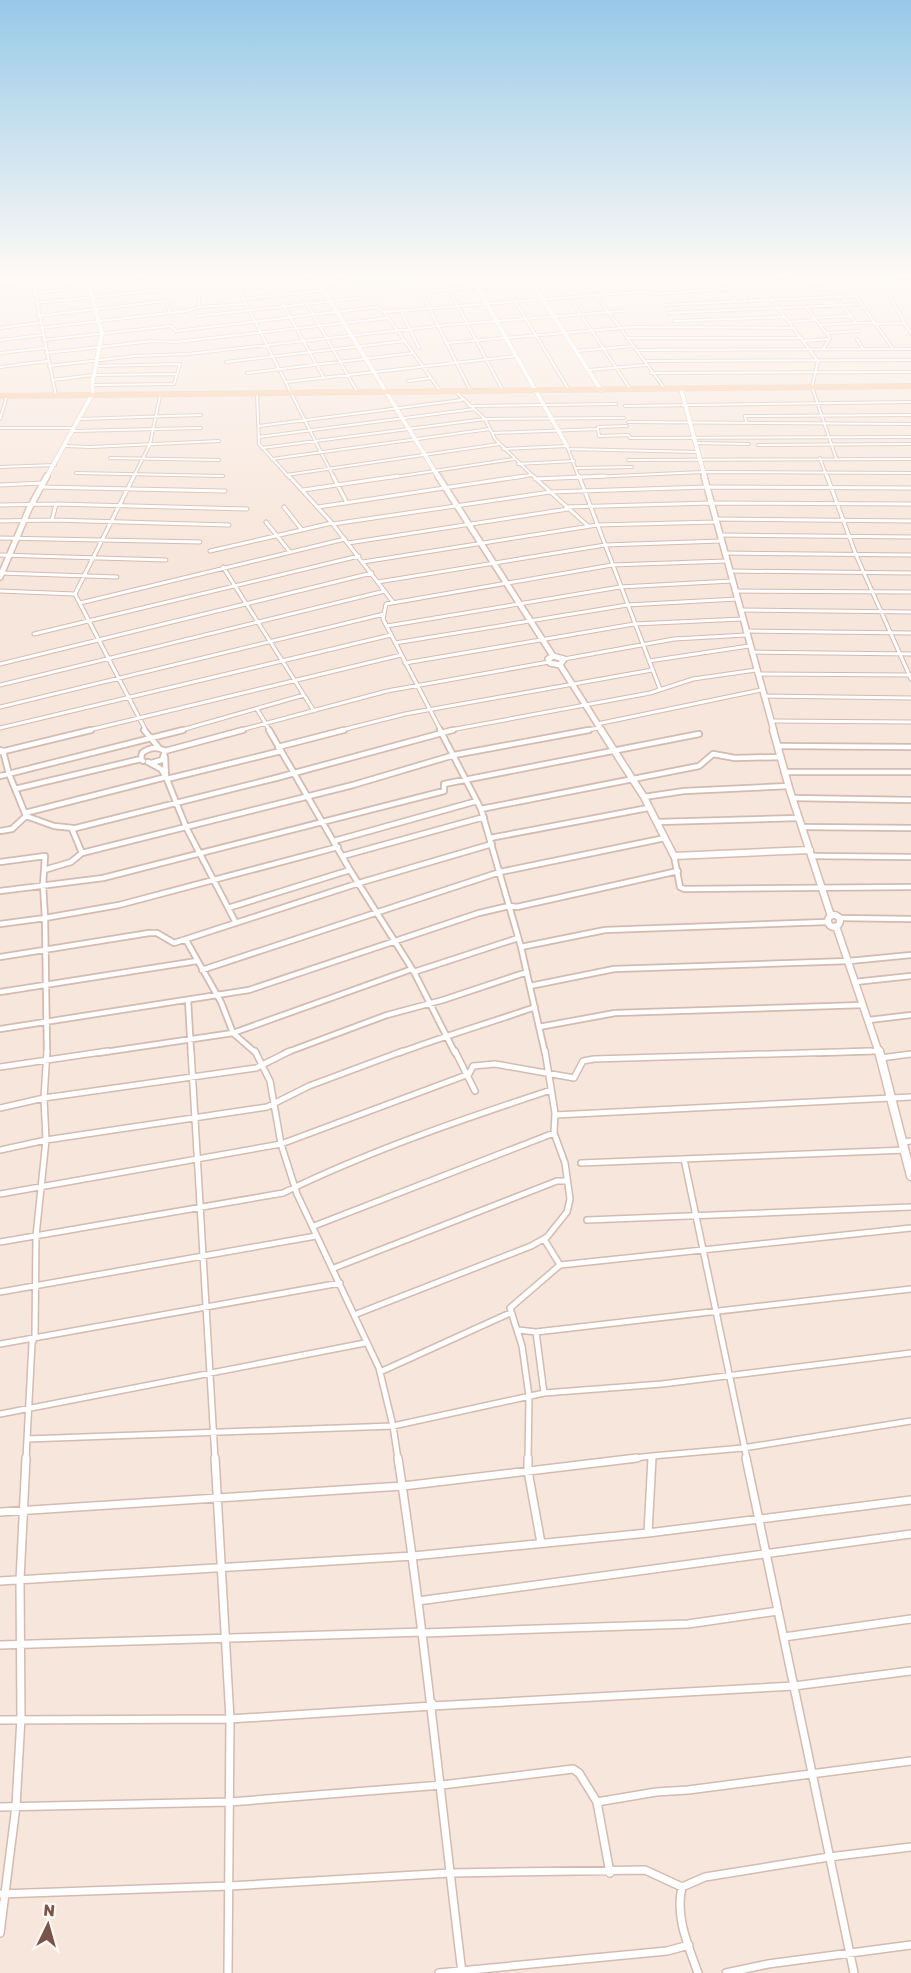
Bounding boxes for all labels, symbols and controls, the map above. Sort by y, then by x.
north arrow [18,1895,78,1955]
text: N [43,1901,56,1921]

